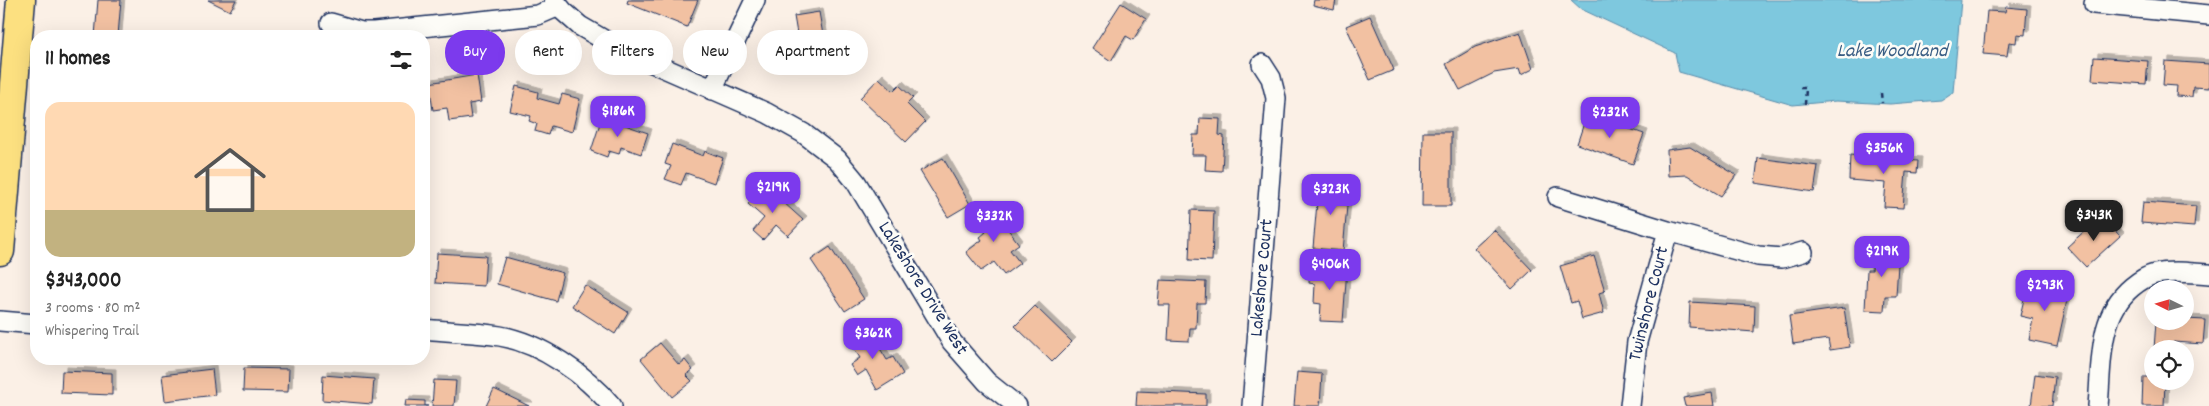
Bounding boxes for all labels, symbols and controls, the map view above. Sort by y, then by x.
chip: Buy [445,30,505,75]
chip: Rent [515,30,582,75]
chip: Filters [592,30,673,75]
chip: New [683,30,747,75]
chip: Apartment [757,30,868,75]
water label: Lake Woodland [1837,38,1950,66]
text: 11 homes [45,45,110,75]
icon: filters [387,46,415,74]
pin: $186K [583,96,653,138]
pin: $232K [1575,96,1645,139]
text: $186K [601,100,635,123]
text: $232K [1592,101,1628,124]
pin: $356K [1849,132,1919,175]
icon: home [185,135,275,225]
text: $356K [1865,137,1903,160]
pin: $219K [738,172,808,214]
pin: $323K [1296,174,1366,216]
text: $219K [756,176,790,199]
text: $323K [1313,178,1349,201]
pin: $332K [959,200,1029,243]
pin: $343K [2059,200,2129,242]
text: $343K [2076,204,2112,227]
text: $332K [976,205,1012,228]
street label: Lakeshore Drive West [870,217,974,361]
street label: Lakeshore Court [1244,218,1282,338]
pin: $219K [1847,236,1917,278]
text: $219K [1865,240,1899,263]
street label: Twinshore Court [1623,244,1677,364]
pin: $406K [1295,248,1365,291]
text: $406K [1311,253,1349,276]
text: $343,000 [45,267,121,297]
pin: $293K [2010,270,2080,312]
text: $293K [2027,274,2063,297]
north arrow [2144,280,2194,330]
map controls [2144,280,2194,390]
text: 3 rooms · 80 m² [45,297,140,320]
pin: $362K [838,318,908,360]
text: Whispering Trail [45,320,139,343]
text: $362K [854,322,892,345]
button: locate [2144,340,2194,390]

